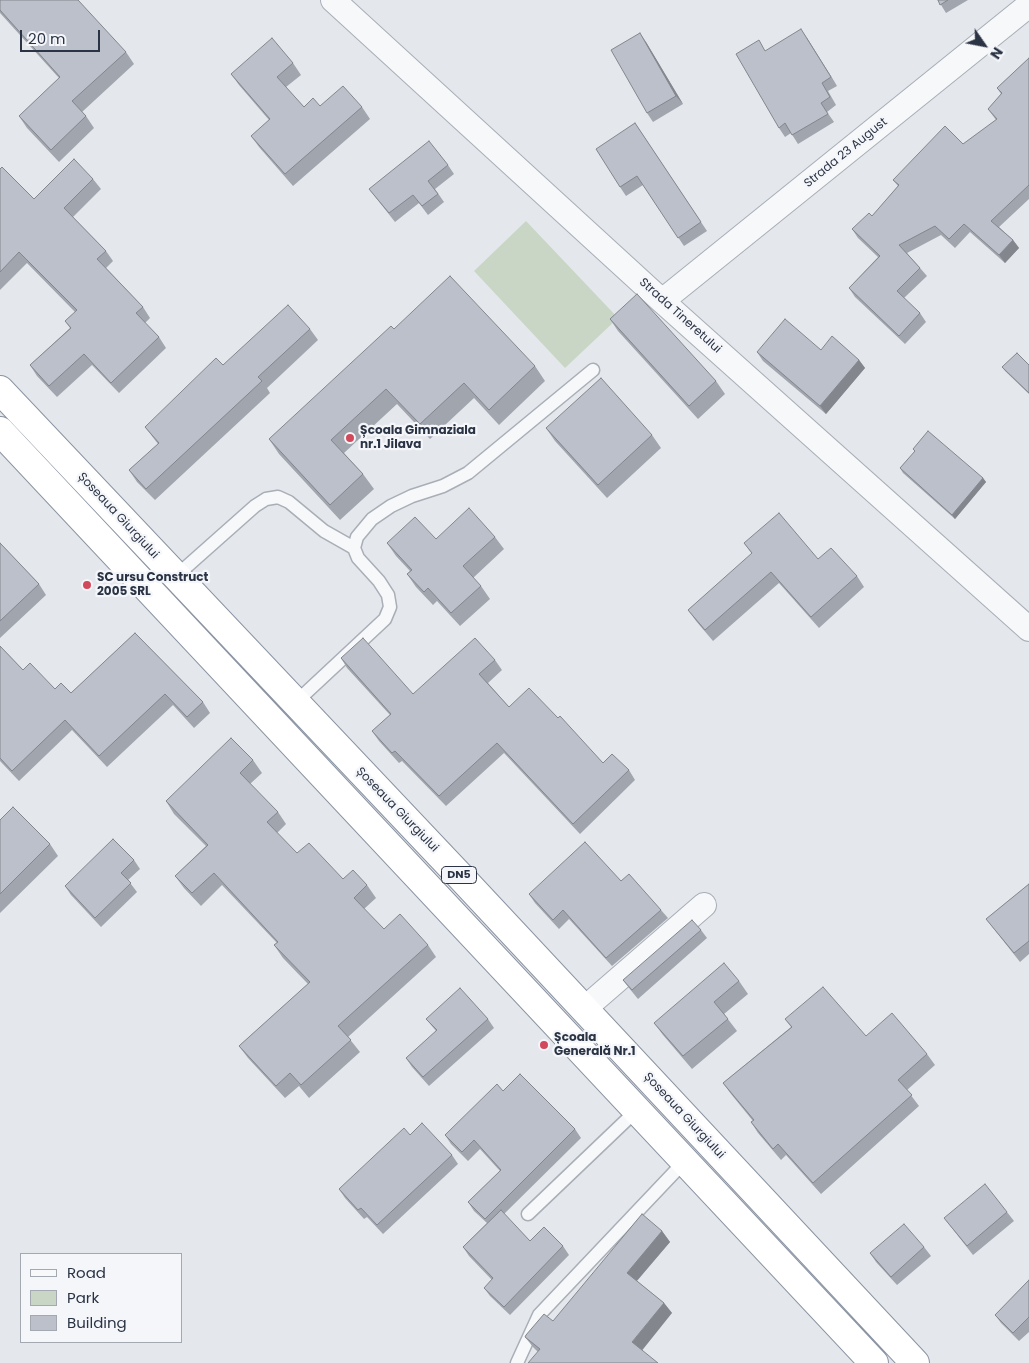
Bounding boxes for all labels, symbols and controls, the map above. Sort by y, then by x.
scale bar [22,20,102,52]
north arrow [959,20,1009,70]
text: 20 m [28,28,66,49]
text: N [985,43,1008,63]
street label: Strada 23 August [802,115,890,191]
street label: Strada Tineretului [636,275,724,357]
place label: Școala Gimnaziala nr.1 Jilava [360,424,476,452]
marker: Școala Gimnaziala nr.1 Jilava [344,432,356,444]
street label: Șoseaua Giurgiului [74,470,162,562]
place label: SC ursu Construct 2005 SRL [97,571,208,599]
marker: SC ursu Construct 2005 SRL [81,579,93,591]
street label: Șoseaua Giurgiului [353,765,441,855]
road number: DN5 [442,866,476,884]
place label: Școala Generală Nr.1 [554,1031,636,1059]
marker: Școala Generală Nr.1 [538,1039,550,1051]
street label: Șoseaua Giurgiului [640,1070,728,1162]
legend [20,1253,182,1343]
text: Road [67,1262,106,1283]
text: Park [67,1287,99,1308]
text: Building [67,1312,127,1333]

